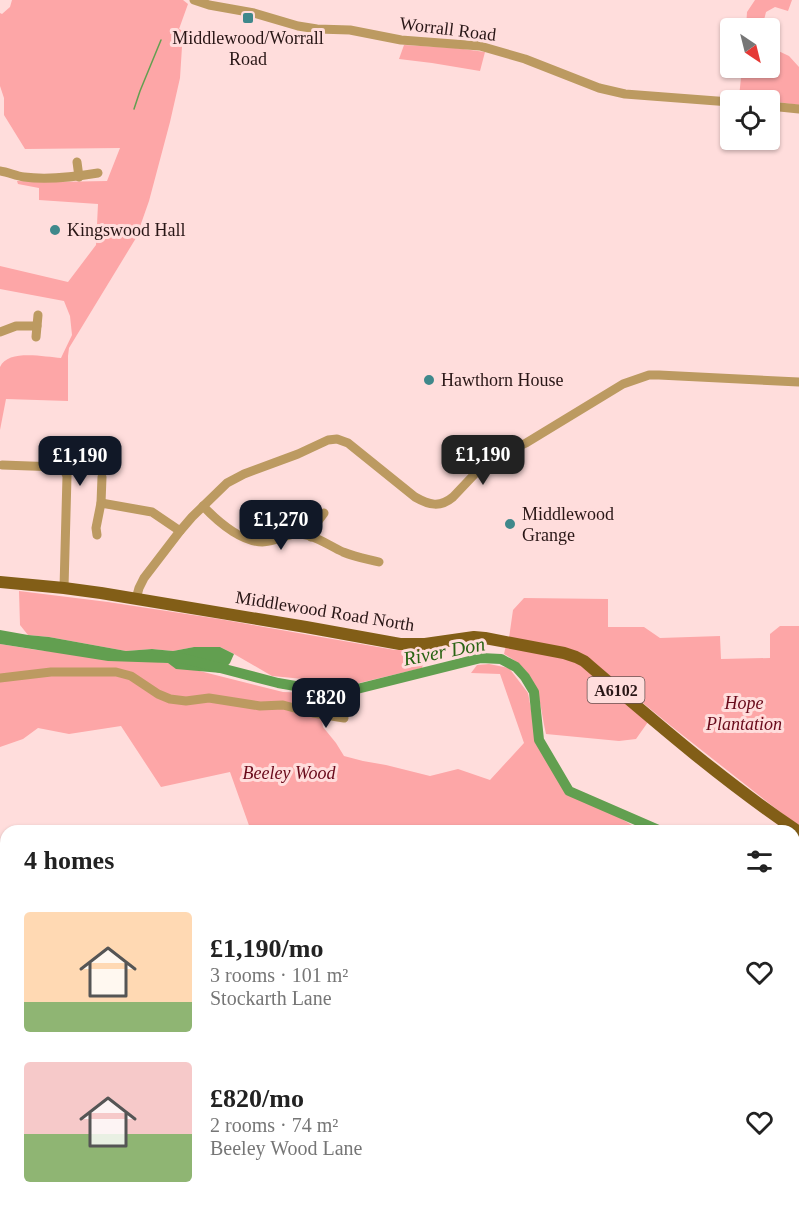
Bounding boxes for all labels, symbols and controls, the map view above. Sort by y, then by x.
marker: Middlewood/Worrall Road [241,11,255,25]
street label: Worrall Road [399,13,497,45]
north arrow [720,18,780,78]
map controls [720,18,780,150]
place label: Middlewood/Worrall Road [172,28,324,69]
button: locate [720,90,780,150]
place label: Kingswood Hall [67,220,186,240]
marker: Kingswood Hall [48,223,62,237]
place label: Hawthorn House [441,370,563,390]
marker: Hawthorn House [422,373,436,387]
pin: £1,190 [434,435,532,486]
pin: £1,190 [31,436,129,487]
text: £1,190 [456,443,511,465]
text: £1,190 [53,444,108,466]
pin: £1,270 [232,500,330,551]
place label: Middlewood Grange [522,504,614,545]
text: £1,270 [254,508,309,530]
marker: Middlewood Grange [503,517,517,531]
street label: Middlewood Road North [234,587,416,635]
water label: River Don [400,632,487,670]
road number: A6102 [588,677,644,703]
pin: £820 [290,678,362,729]
text: £820 [306,686,346,708]
park label: Hope Plantation [705,693,782,734]
park label: Beeley Wood [243,763,336,783]
icon: filters [743,845,776,878]
text: 4 homes [24,846,114,875]
text: £1,190/mo [210,934,323,963]
icon: home [72,936,144,1008]
icon: heart [743,956,776,989]
text: 3 rooms · 101 m² [210,964,348,986]
text: Stockarth Lane [210,987,332,1009]
text: £820/mo [210,1084,304,1113]
icon: home [72,1086,144,1158]
icon: heart [743,1106,776,1139]
text: 2 rooms · 74 m² [210,1114,338,1136]
text: Beeley Wood Lane [210,1137,362,1159]

